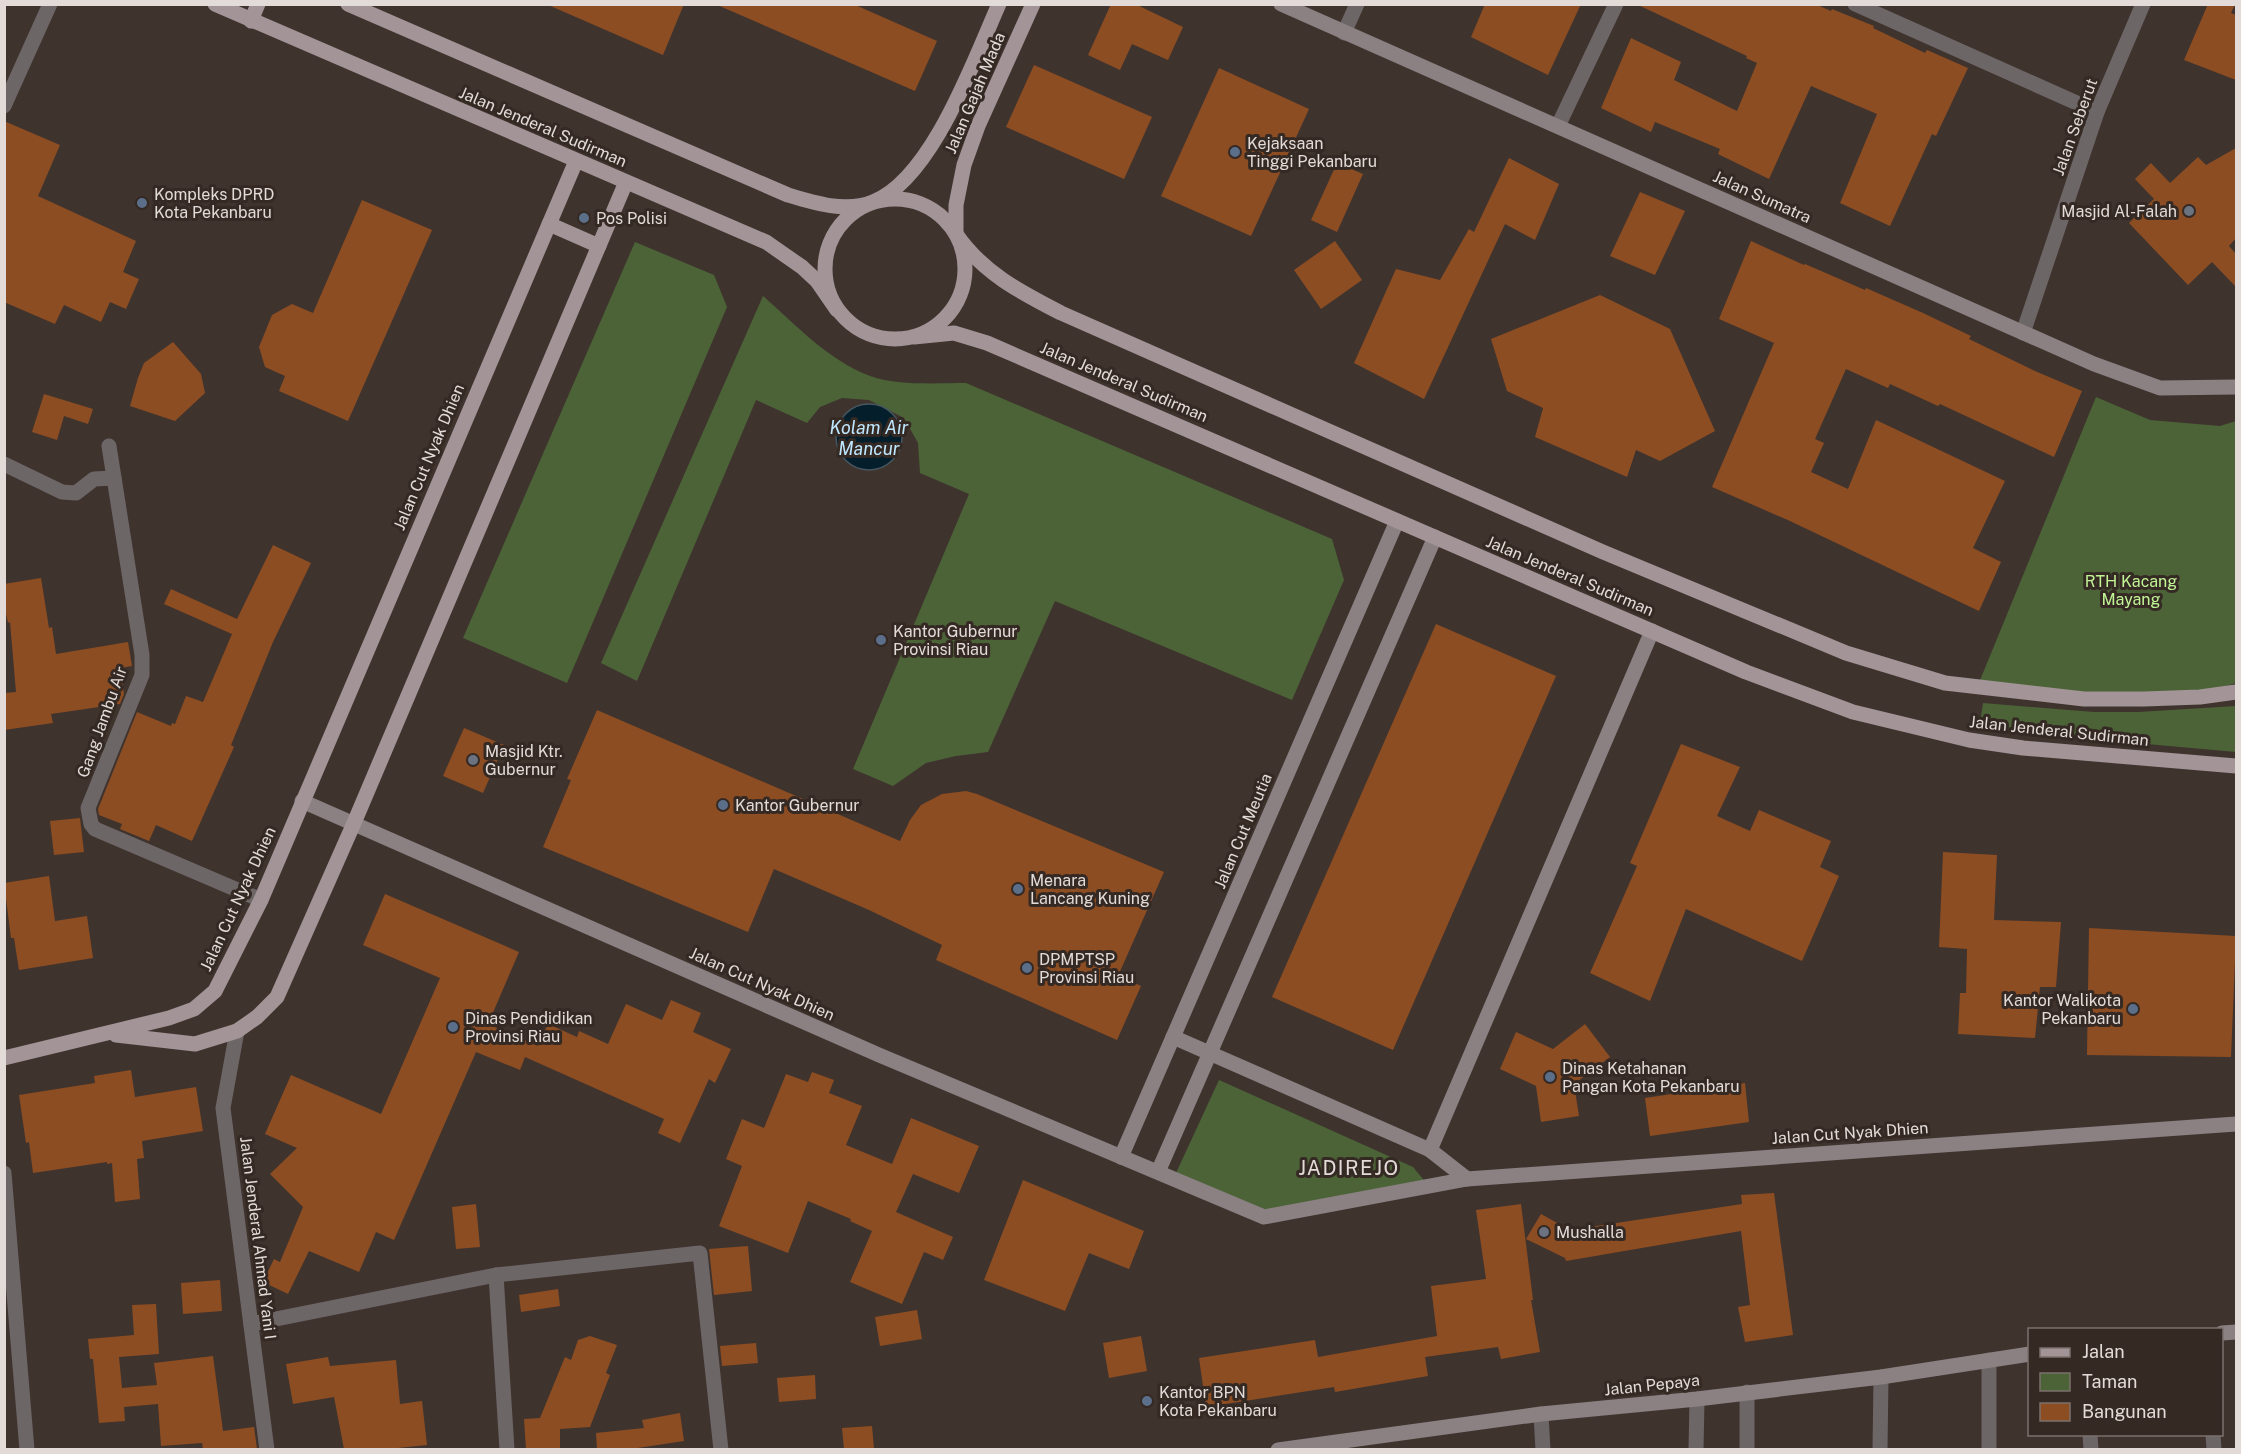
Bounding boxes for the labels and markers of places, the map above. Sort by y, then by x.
place label: Kejaksaan Tinggi Pekanbaru [1247,134,1377,171]
marker: Kejaksaan Tinggi Pekanbaru [1228,145,1242,159]
place label: Kompleks DPRD Kota Pekanbaru [154,185,274,222]
marker: Kompleks DPRD Kota Pekanbaru [135,196,149,210]
place label: Masjid Al-Falah [2061,202,2177,221]
marker: Masjid Al-Falah [2182,204,2196,218]
place label: Pos Polisi [596,209,667,228]
marker: Pos Polisi [577,211,591,225]
place label: Kantor Gubernur Provinsi Riau [893,622,1018,659]
marker: Kantor Gubernur Provinsi Riau [874,633,888,647]
place label: Masjid Ktr. Gubernur [485,742,563,779]
marker: Masjid Ktr. Gubernur [466,753,480,767]
place label: Kantor Gubernur [735,796,860,815]
marker: Kantor Gubernur [716,798,730,812]
place label: Menara Lancang Kuning [1030,871,1150,908]
marker: Menara Lancang Kuning [1011,882,1025,896]
place label: DPMPTSP Provinsi Riau [1039,950,1134,987]
marker: DPMPTSP Provinsi Riau [1020,961,1034,975]
place label: Kantor Walikota Pekanbaru [2003,991,2121,1028]
marker: Kantor Walikota Pekanbaru [2126,1002,2140,1016]
place label: Dinas Pendidikan Provinsi Riau [465,1009,593,1046]
marker: Dinas Pendidikan Provinsi Riau [446,1020,460,1034]
place label: Dinas Ketahanan Pangan Kota Pekanbaru [1562,1059,1740,1096]
marker: Dinas Ketahanan Pangan Kota Pekanbaru [1543,1070,1557,1084]
place label: Mushalla [1556,1223,1624,1242]
marker: Mushalla [1537,1225,1551,1239]
place label: Kantor BPN Kota Pekanbaru [1159,1383,1277,1420]
marker: Kantor BPN Kota Pekanbaru [1140,1394,1154,1408]

